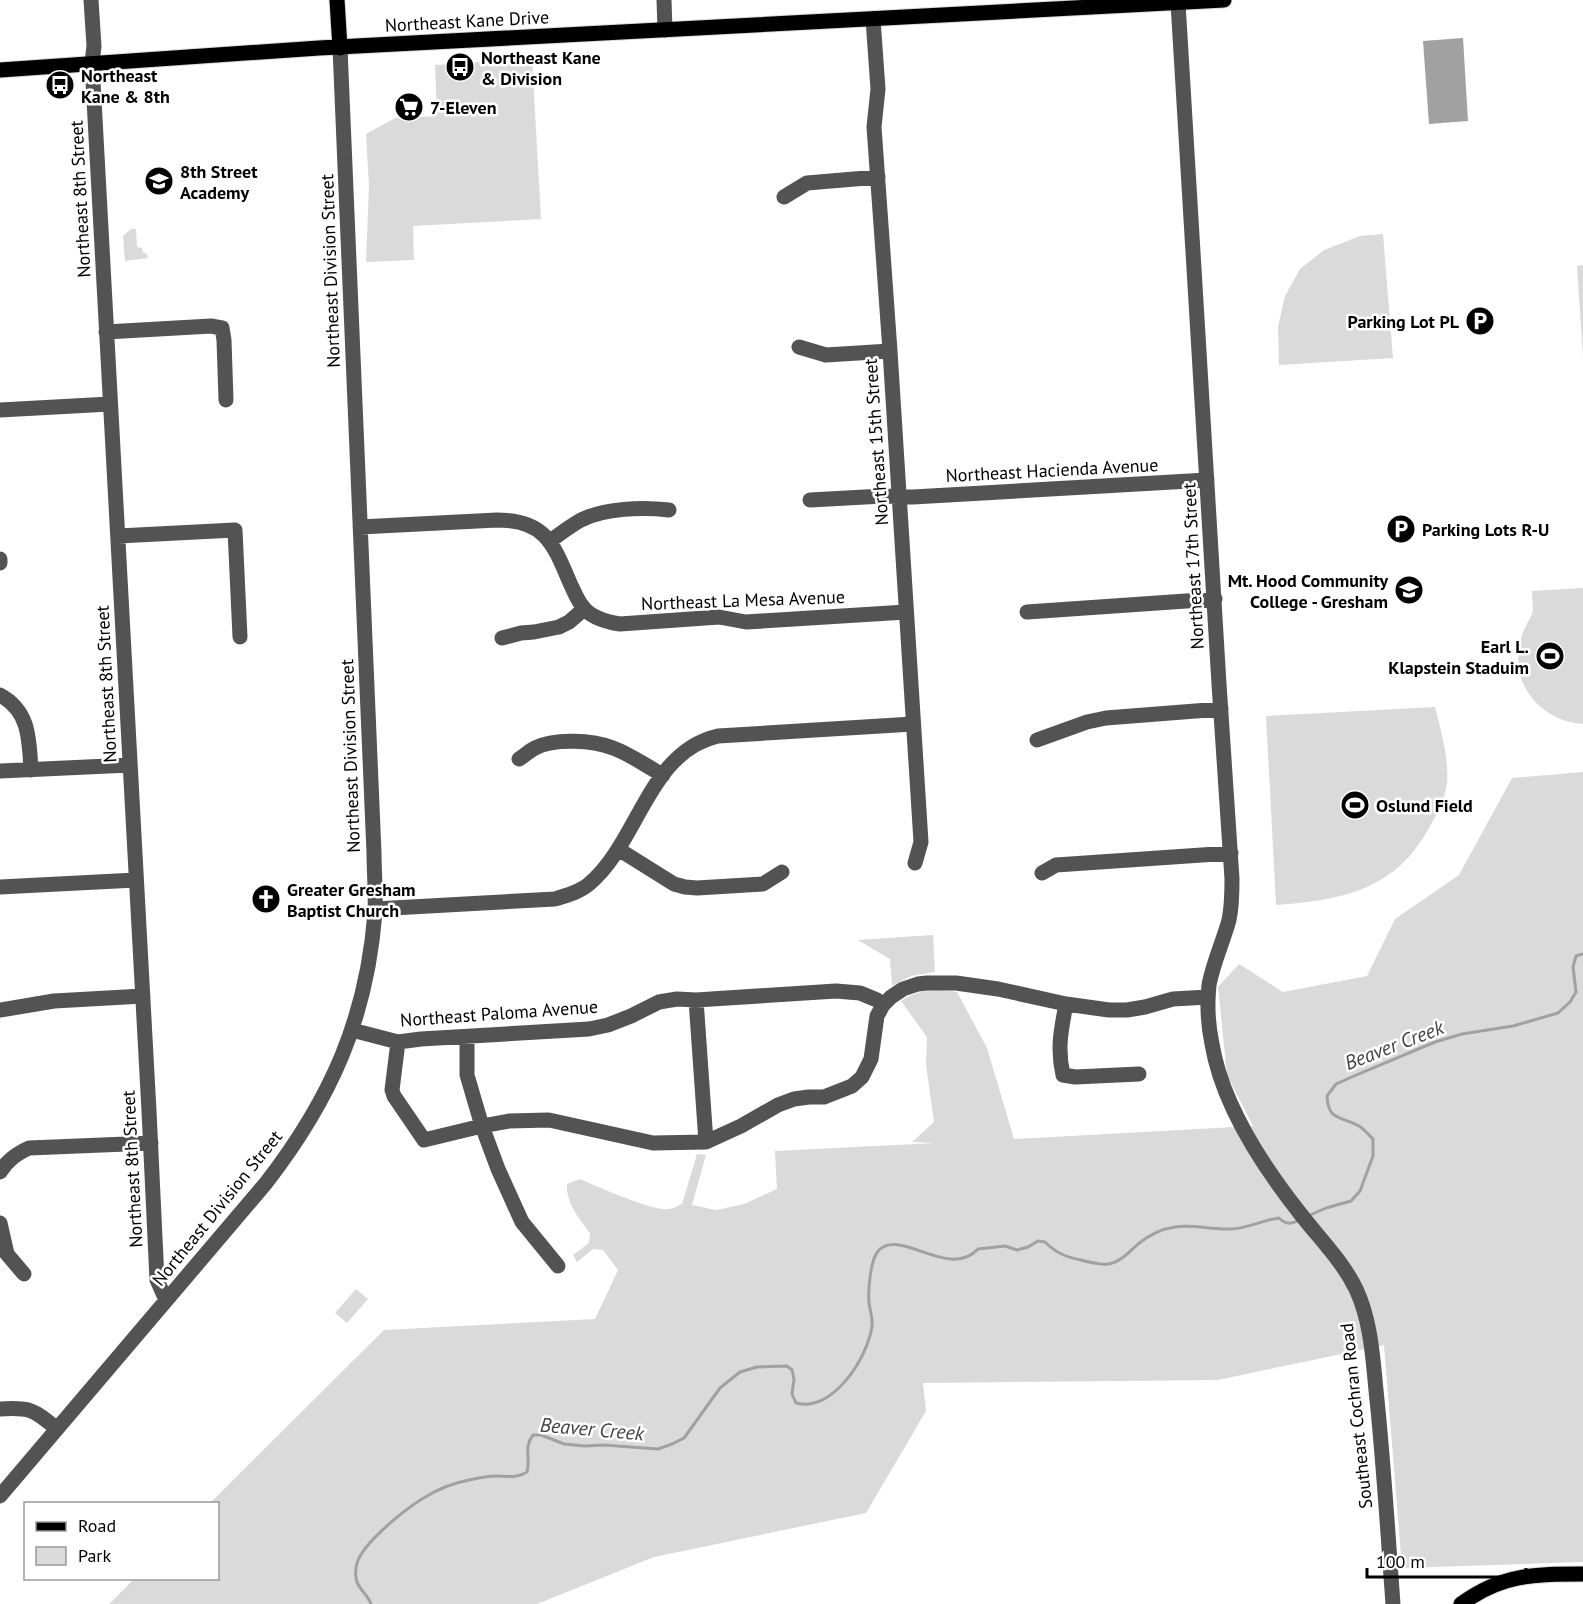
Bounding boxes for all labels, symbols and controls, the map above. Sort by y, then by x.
street label: Northeast Kane Drive [384,5,550,37]
place label: Northeast Kane & Division [481,46,601,90]
bus stop icon: Northeast Kane & Division [444,51,476,83]
place label: Northeast Kane & 8th [81,64,170,108]
bus stop icon: Northeast Kane & 8th [44,69,76,101]
supermarket icon: 7-Eleven [393,91,425,123]
place label: 7-Eleven [430,96,497,119]
street label: Northeast 8th Street [64,120,96,278]
place label: 8th Street Academy [180,160,258,204]
school or university icon: 8th Street Academy [143,165,175,197]
street label: Northeast Division Street [315,174,345,368]
parking icon: Parking Lot PL [1464,305,1496,337]
place label: Parking Lot PL [1348,310,1460,333]
street label: Northeast 15th Street [859,358,893,526]
street label: Northeast Hacienda Avenue [945,453,1159,487]
street label: Northeast 17th Street [1177,482,1209,650]
parking icon: Parking Lots R-U [1385,513,1417,545]
place label: Parking Lots R-U [1422,518,1549,541]
place label: Mt. Hood Community College - Gresham [1228,569,1388,613]
school or university icon: Mt. Hood Community College - Gresham [1393,574,1425,606]
street label: Northeast La Mesa Avenue [641,585,845,615]
street label: Northeast 8th Street [90,605,122,763]
place label: Earl L. Klapstein Staduim [1388,635,1529,679]
sports icon: Earl L. Klapstein Staduim [1534,640,1566,672]
street label: Northeast Division Street [335,659,365,853]
sports icon: Oslund Field [1339,789,1371,821]
place label: Oslund Field [1376,794,1473,817]
place label: Greater Gresham Baptist Church [287,878,416,922]
church icon: Greater Gresham Baptist Church [250,883,282,915]
street label: Northeast Paloma Avenue [399,995,599,1031]
water label: Beaver Creek [1341,1014,1448,1076]
street label: Northeast 8th Street [116,1090,148,1248]
street label: Northeast Division Street [147,1125,287,1291]
street label: Southeast Cochran Road [1335,1322,1377,1510]
water label: Beaver Creek [539,1412,646,1447]
legend [24,1502,219,1580]
text: Road [78,1514,116,1537]
scale bar [1367,1541,1526,1579]
text: Park [78,1544,111,1567]
text: 100 m [1376,1550,1425,1573]

